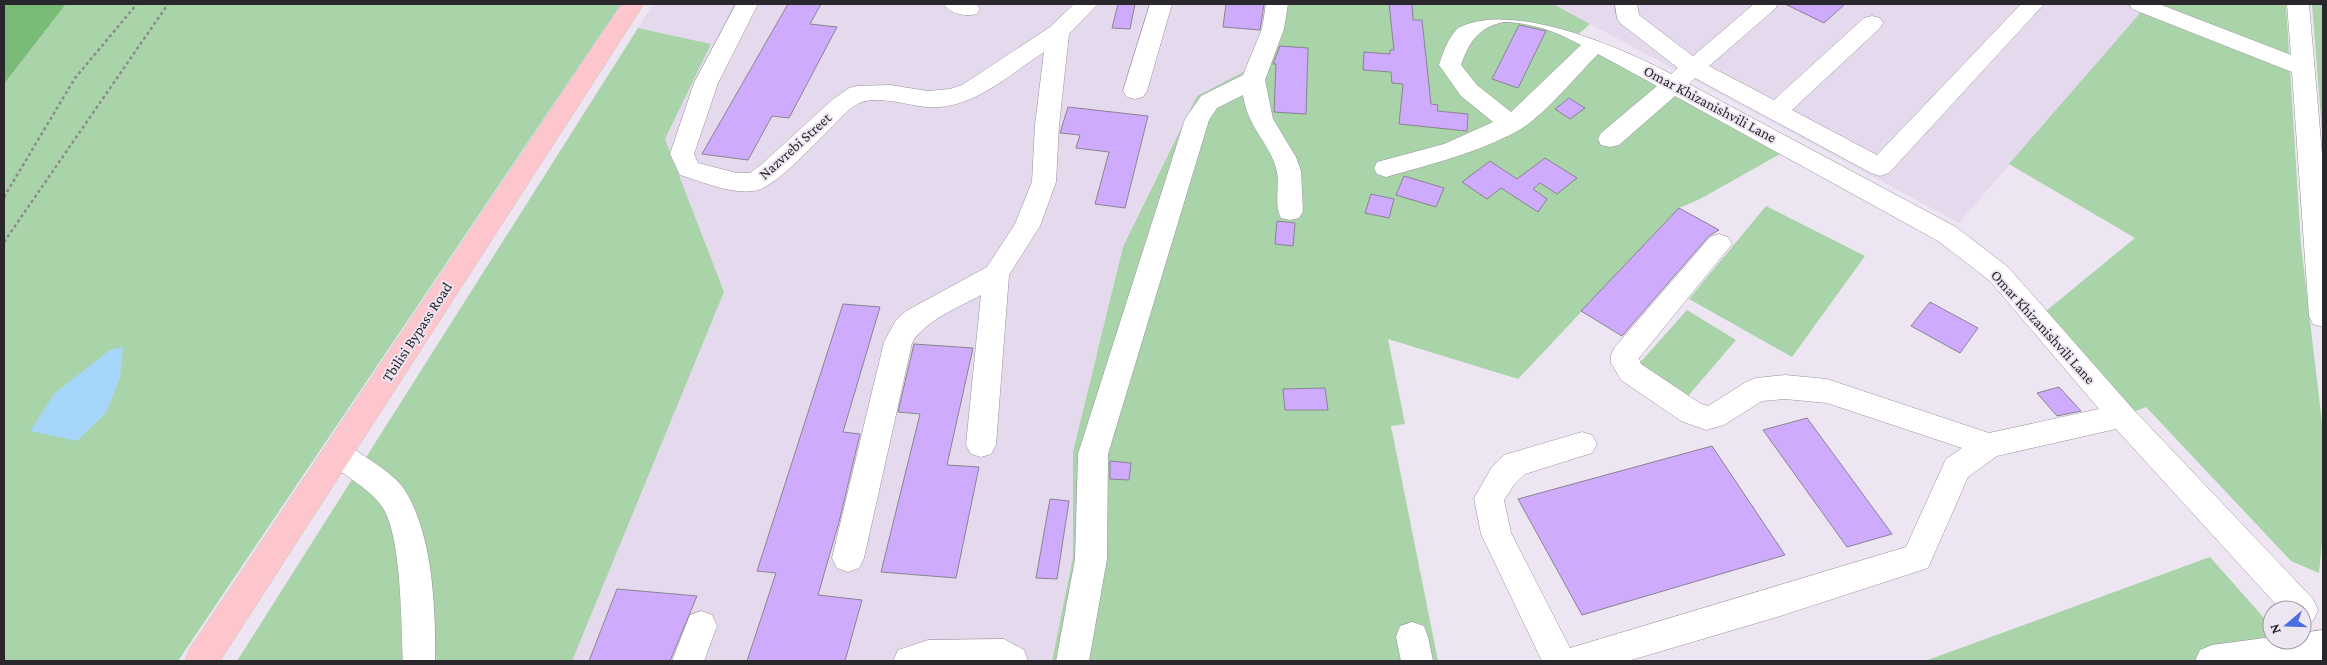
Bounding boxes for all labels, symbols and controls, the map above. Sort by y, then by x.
street label: Omar Khizanishvili Lane [1641,62,1779,146]
street label: Nazvrebi Street [756,109,835,182]
street label: Omar Khizanishvili Lane [1988,267,2099,388]
street label: Tbilisi Bypass Road [379,279,456,385]
north arrow [2262,600,2312,650]
text: N [2265,622,2284,636]

